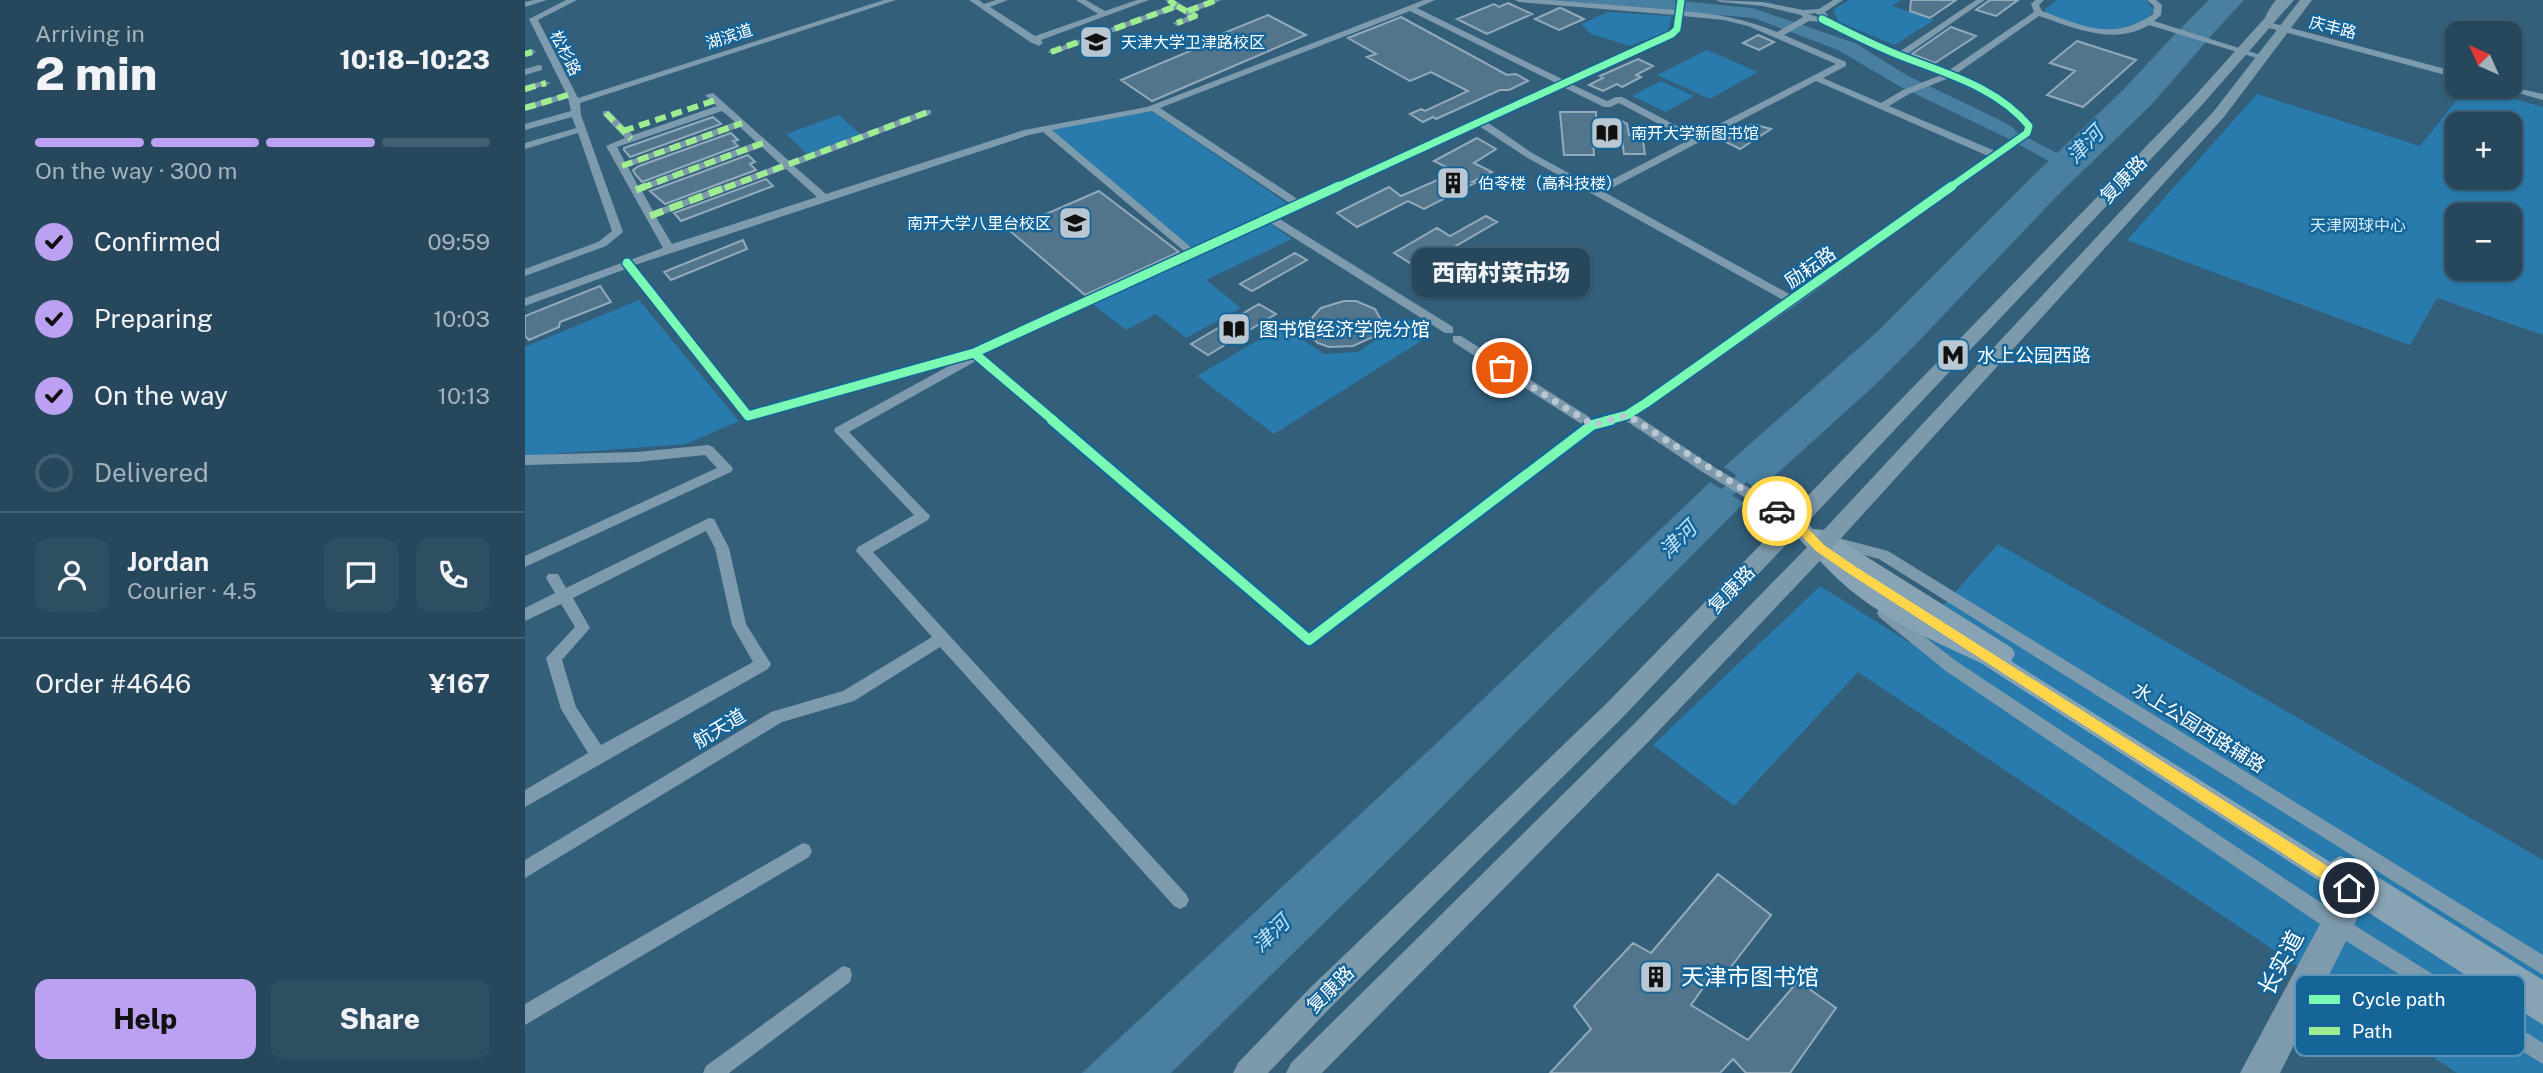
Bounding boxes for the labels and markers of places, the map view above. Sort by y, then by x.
school or university icon: 天津大学卫津路校区 [1077,23,1115,61]
place label: 天津大学卫津路校区 [1121,33,1265,52]
library icon: 南开大学新图书馆 [1588,114,1626,152]
place label: 南开大学新图书馆 [1631,124,1759,143]
building icon: 伯苓楼（高科技楼） [1434,164,1472,202]
place label: 伯苓楼（高科技楼） [1478,174,1622,193]
school or university icon: 南开大学八里台校区 [1056,204,1094,242]
place label: 南开大学八里台校区 [907,214,1051,233]
callout: 西南村菜市场 [1413,249,1591,298]
library icon: 图书馆经济学院分馆 [1215,310,1253,348]
place label: 图书馆经济学院分馆 [1259,318,1430,340]
metro station icon: 水上公园西路 [1934,336,1972,374]
pin [1472,338,1532,398]
place label: 水上公园西路 [1977,344,2091,366]
pin [2319,858,2379,918]
building icon: 天津市图书馆 [1637,958,1675,996]
place label: 天津市图书馆 [1681,963,1819,990]

